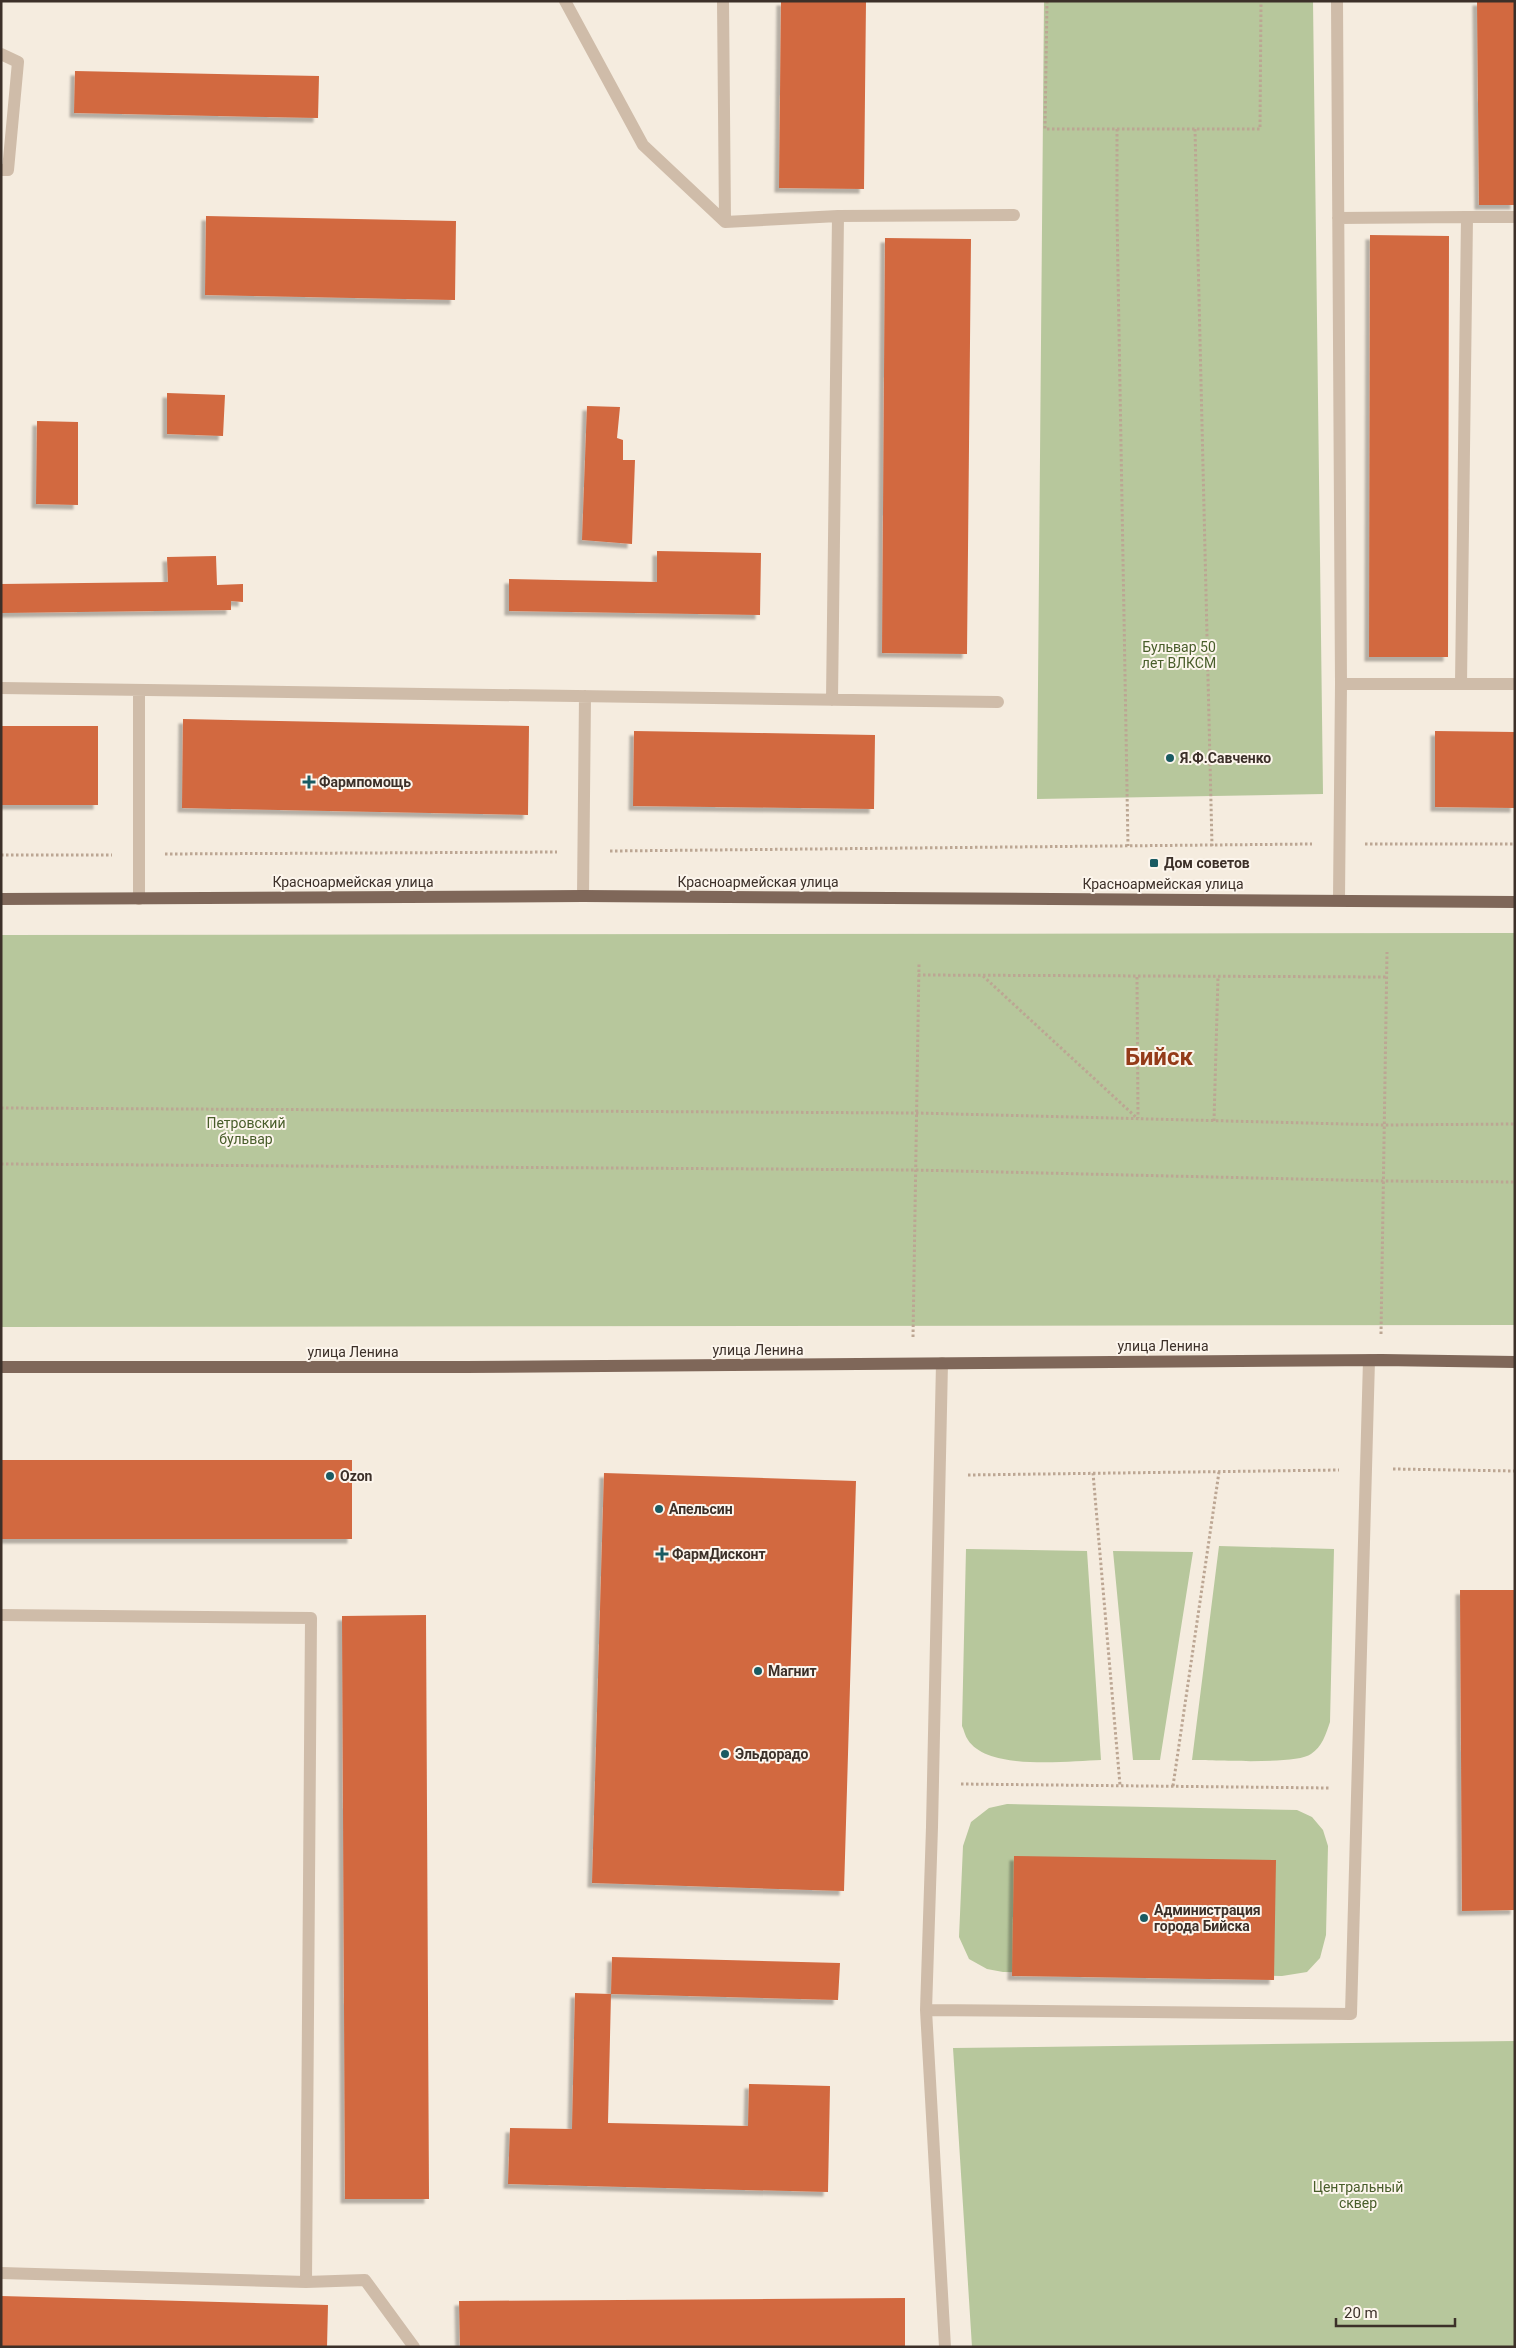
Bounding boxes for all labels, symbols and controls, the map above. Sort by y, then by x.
park label: Бульвар 50 лет ВЛКСМ [1142,639,1216,671]
place label: Я.Ф.Савченко [1179,750,1271,766]
marker: Я.Ф.Савченко [1164,752,1176,764]
place label: Фармпомощь [319,774,411,790]
marker: Фармпомощь [303,776,315,788]
place label: Дом советов [1164,855,1250,871]
marker: Дом советов [1148,857,1160,869]
street label: Красноармейская улица [272,874,434,890]
street label: Красноармейская улица [677,874,839,890]
street label: Красноармейская улица [1082,876,1244,892]
district label: Бийск [1125,1043,1193,1071]
park label: Петровский бульвар [207,1115,285,1147]
street label: улица Ленина [1117,1338,1209,1354]
street label: улица Ленина [712,1342,804,1358]
street label: улица Ленина [307,1344,399,1360]
place label: Ozon [340,1468,373,1484]
marker: Ozon [324,1470,336,1482]
place label: Апельсин [669,1501,733,1517]
marker: Апельсин [653,1503,665,1515]
place label: ФармДисконт [672,1546,766,1562]
marker: ФармДисконт [656,1548,668,1560]
place label: Магнит [768,1663,817,1679]
marker: Магнит [752,1665,764,1677]
place label: Эльдорадо [735,1746,809,1762]
marker: Эльдорадо [719,1748,731,1760]
place label: Администрация города Бийска [1154,1902,1261,1934]
marker: Администрация города Бийска [1138,1912,1150,1924]
park label: Центральный сквер [1313,2179,1403,2211]
scale bar [1336,2296,1455,2328]
text: 20 m [1344,2304,1378,2322]

